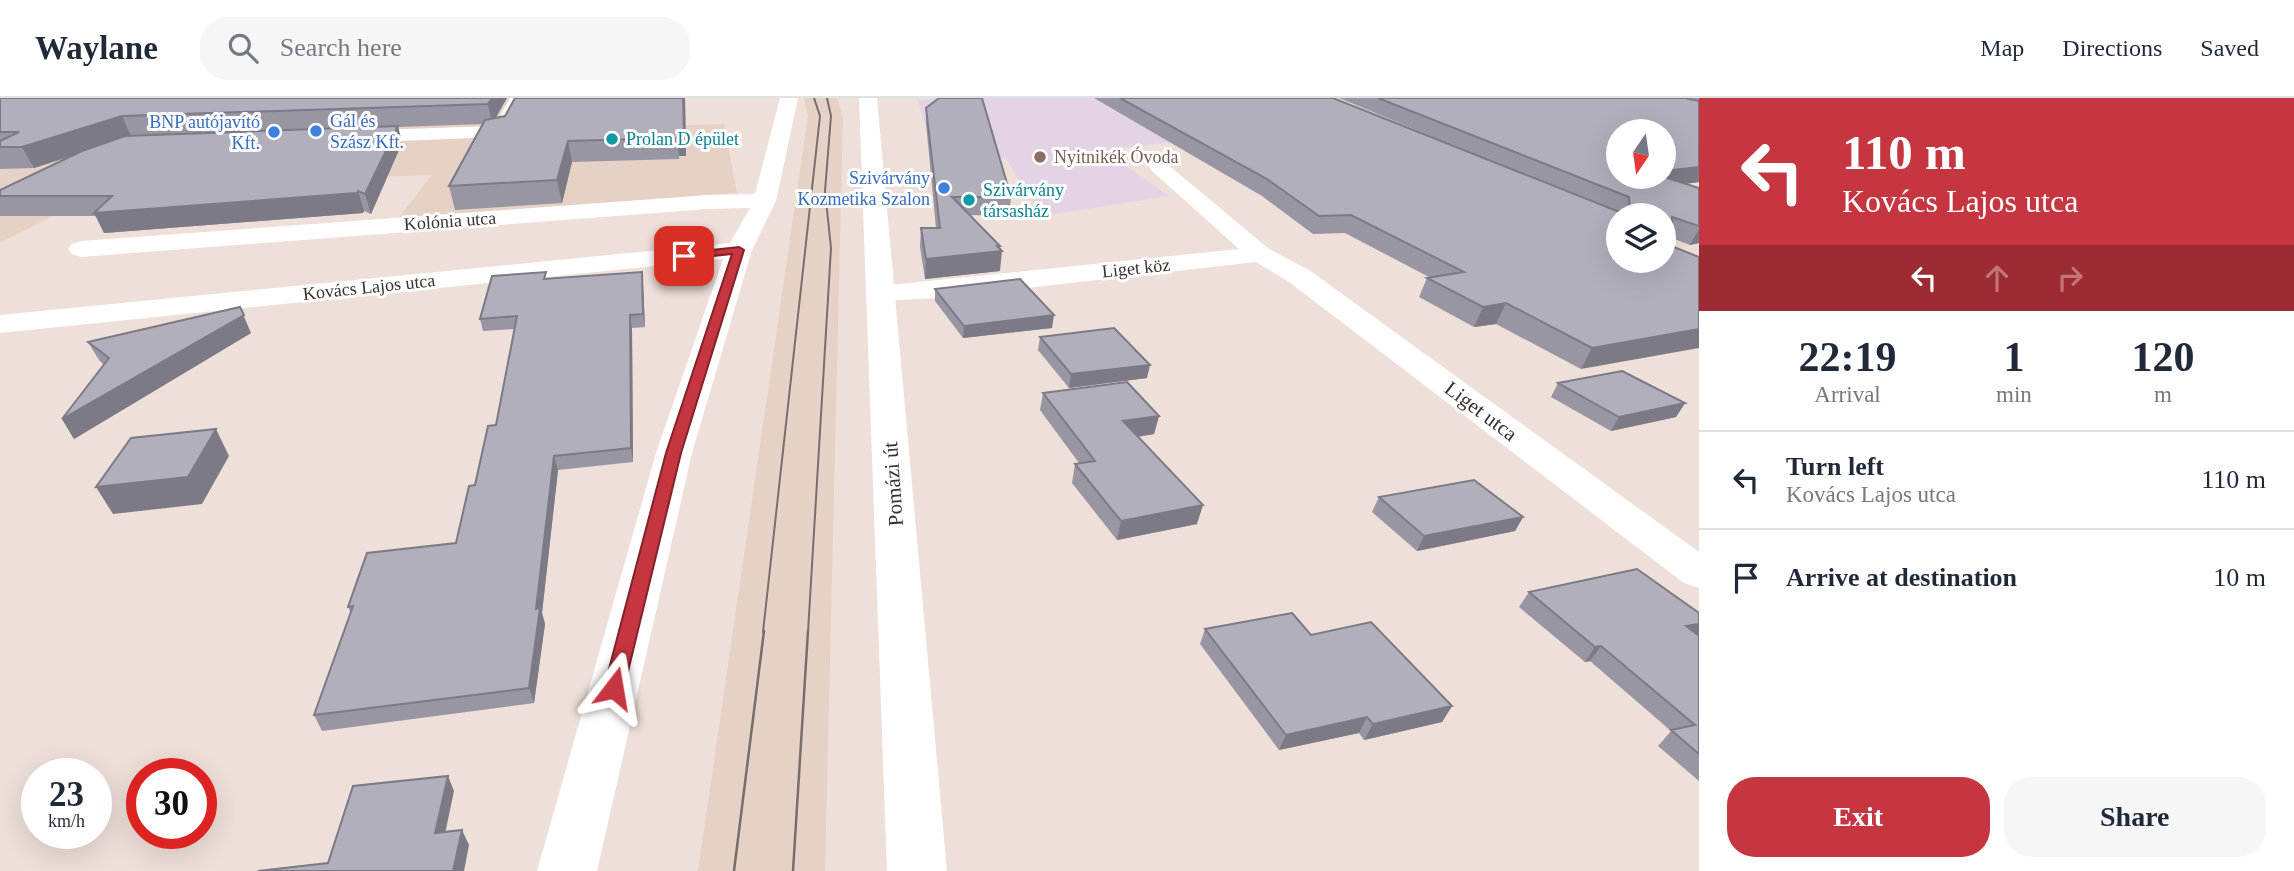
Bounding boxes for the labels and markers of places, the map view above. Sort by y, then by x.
place label: Gál és Szász Kft. [330,111,404,152]
place label: BNP autójavító Kft. [149,112,260,153]
marker: Gál és Szász Kft. [308,123,324,139]
marker: BNP autójavító Kft. [266,124,282,140]
place label: Prolan D épület [626,129,739,149]
marker: Prolan D épület [604,131,620,147]
place label: Nyitnikék Óvoda [1054,146,1178,167]
marker: Nyitnikék Óvoda [1032,149,1048,165]
place label: Szivárvány Kozmetika Szalon [798,168,930,209]
marker: Szivárvány Kozmetika Szalon [936,180,952,196]
place label: Szivárvány társasház [983,180,1064,221]
marker: Szivárvány társasház [961,192,977,208]
pin [654,226,714,286]

